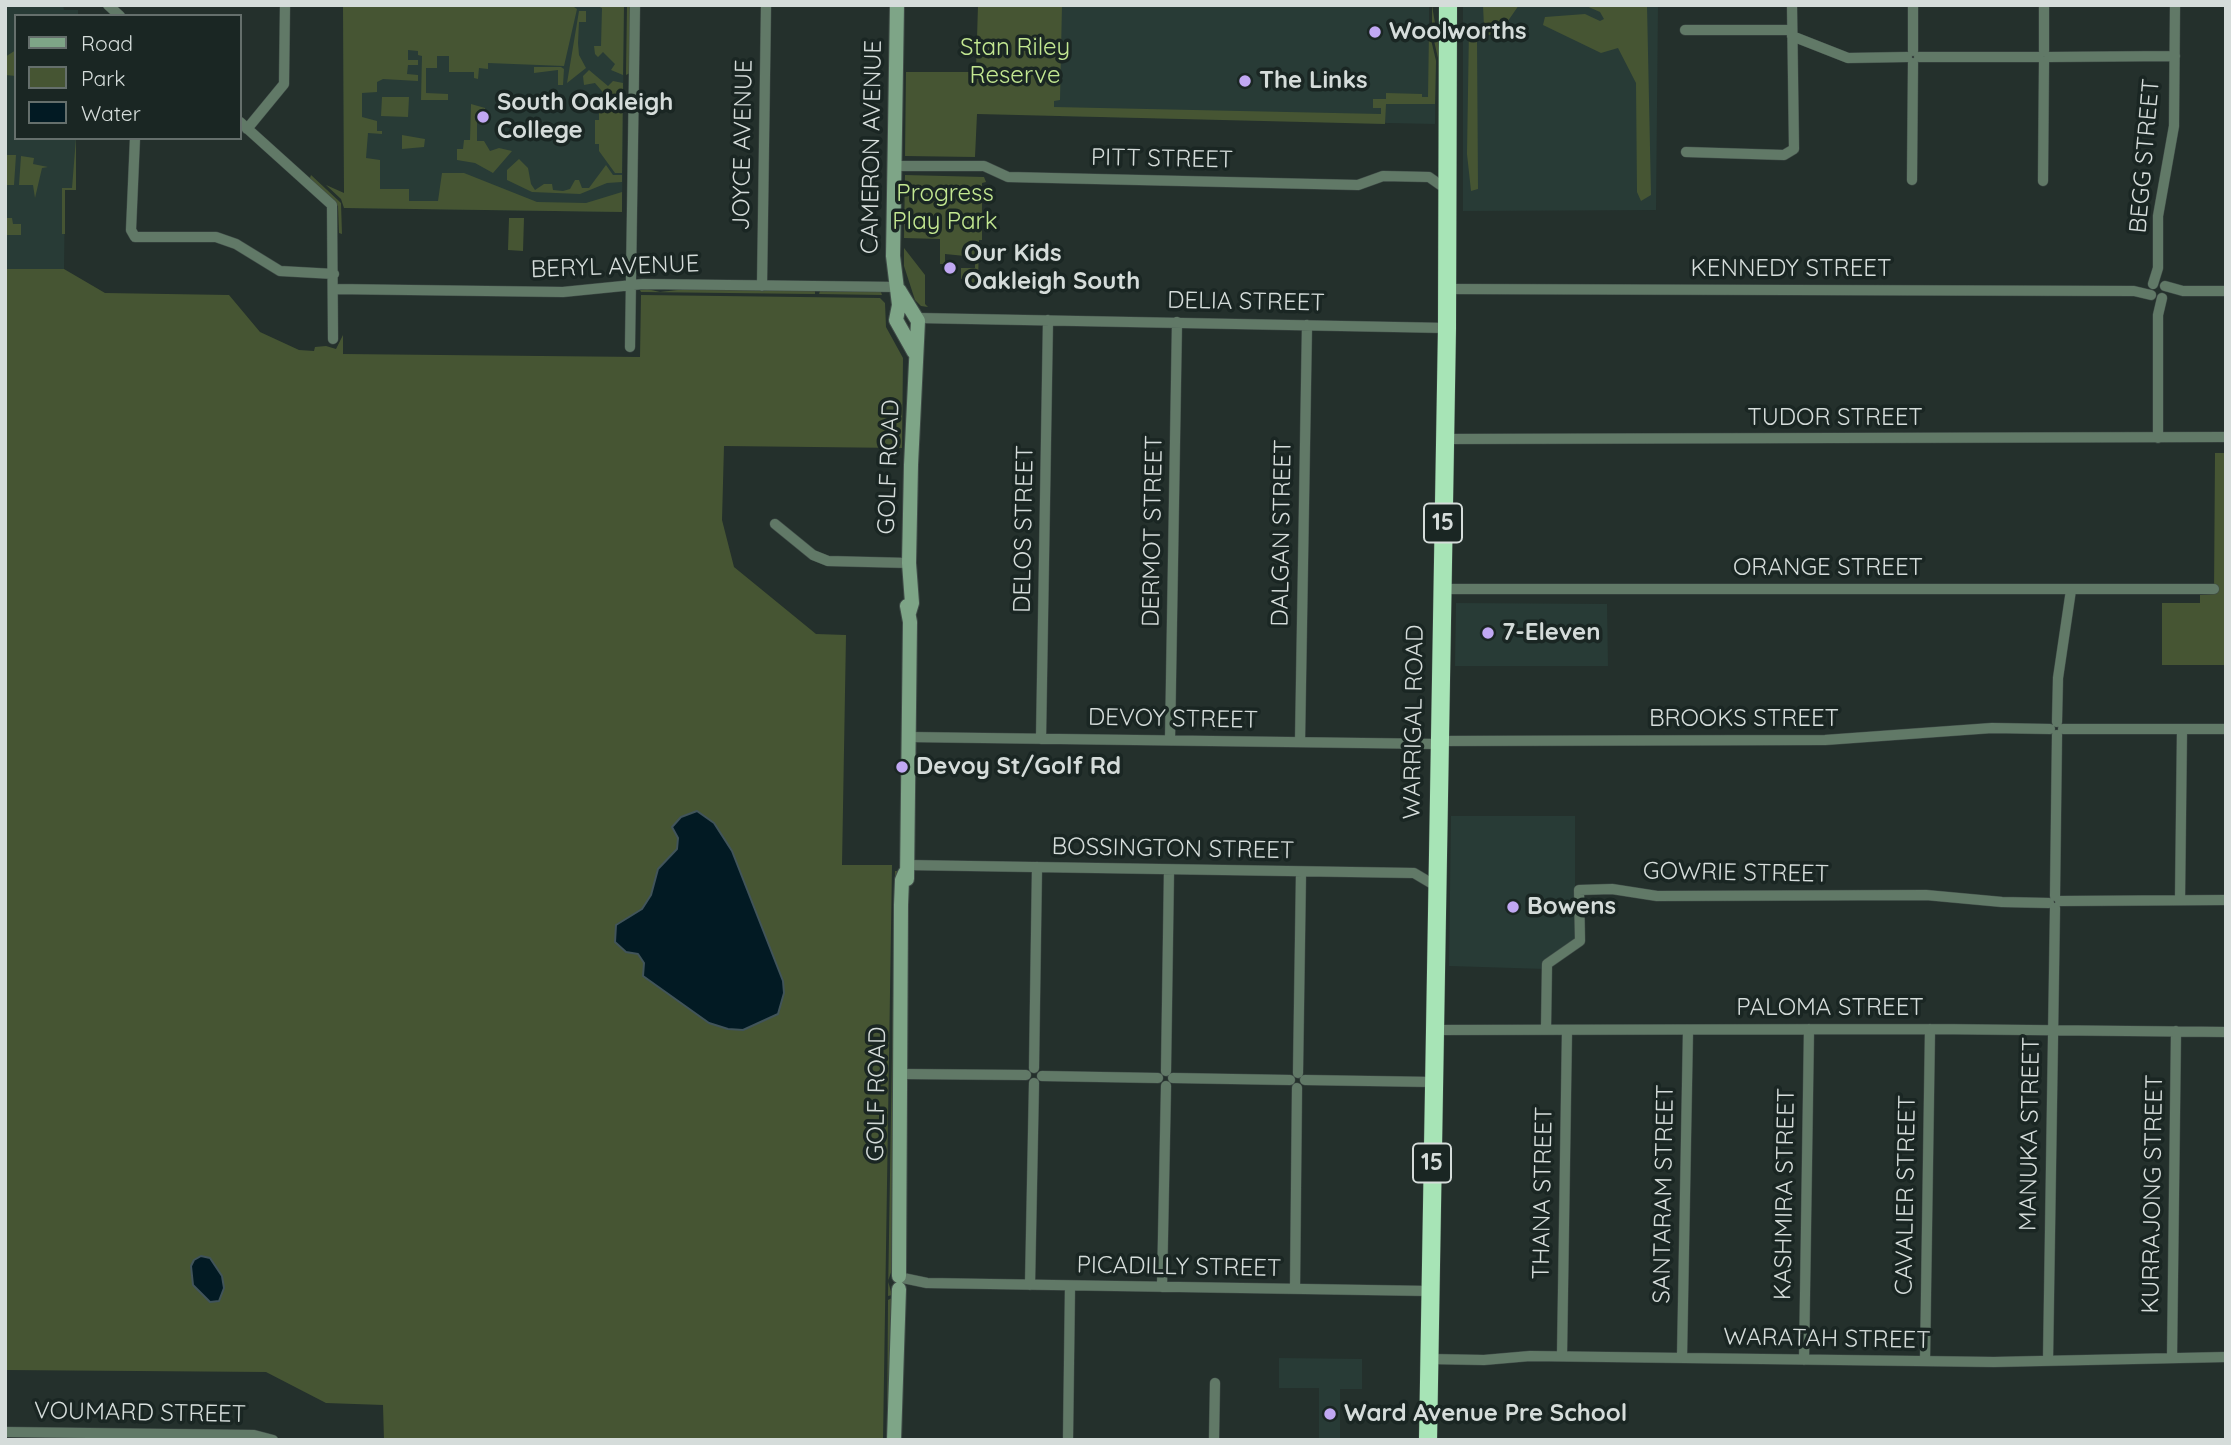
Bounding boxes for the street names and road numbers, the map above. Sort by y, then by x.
street label: CAMERON AVENUE [856,40,888,254]
street label: JOYCE AVENUE [727,59,759,231]
street label: BEGG STREET [2124,78,2166,234]
street label: PITT STREET [1091,143,1233,175]
street label: BERYL AVENUE [530,250,700,284]
street label: KENNEDY STREET [1691,255,1891,283]
street label: DELIA STREET [1167,286,1325,318]
street label: GOLF ROAD [872,399,906,535]
street label: TUDOR STREET [1747,404,1923,432]
street label: DERMOT STREET [1137,435,1169,627]
street label: DALGAN STREET [1266,439,1298,627]
street label: DELOS STREET [1008,445,1040,613]
road number: 15 [1424,503,1462,542]
street label: ORANGE STREET [1733,554,1923,582]
street label: WARRIGAL ROAD [1398,624,1430,820]
street label: DEVOY STREET [1088,703,1258,735]
street label: BROOKS STREET [1649,705,1839,733]
street label: BOSSINGTON STREET [1051,832,1295,866]
street label: GOWRIE STREET [1643,857,1829,889]
street label: PALOMA STREET [1736,994,1924,1022]
street label: GOLF ROAD [861,1026,893,1162]
street label: MANUKA STREET [2014,1037,2046,1231]
street label: KURRAJONG STREET [2137,1074,2169,1314]
street label: SANTARAM STREET [1648,1084,1680,1304]
street label: KASHMIRA STREET [1769,1088,1801,1300]
street label: CAVALIER STREET [1890,1095,1922,1295]
street label: THANA STREET [1527,1106,1559,1280]
road number: 15 [1413,1144,1451,1182]
street label: PICADILLY STREET [1076,1251,1282,1283]
street label: WARATAH STREET [1723,1323,1931,1355]
street label: VOUMARD STREET [34,1397,246,1429]

